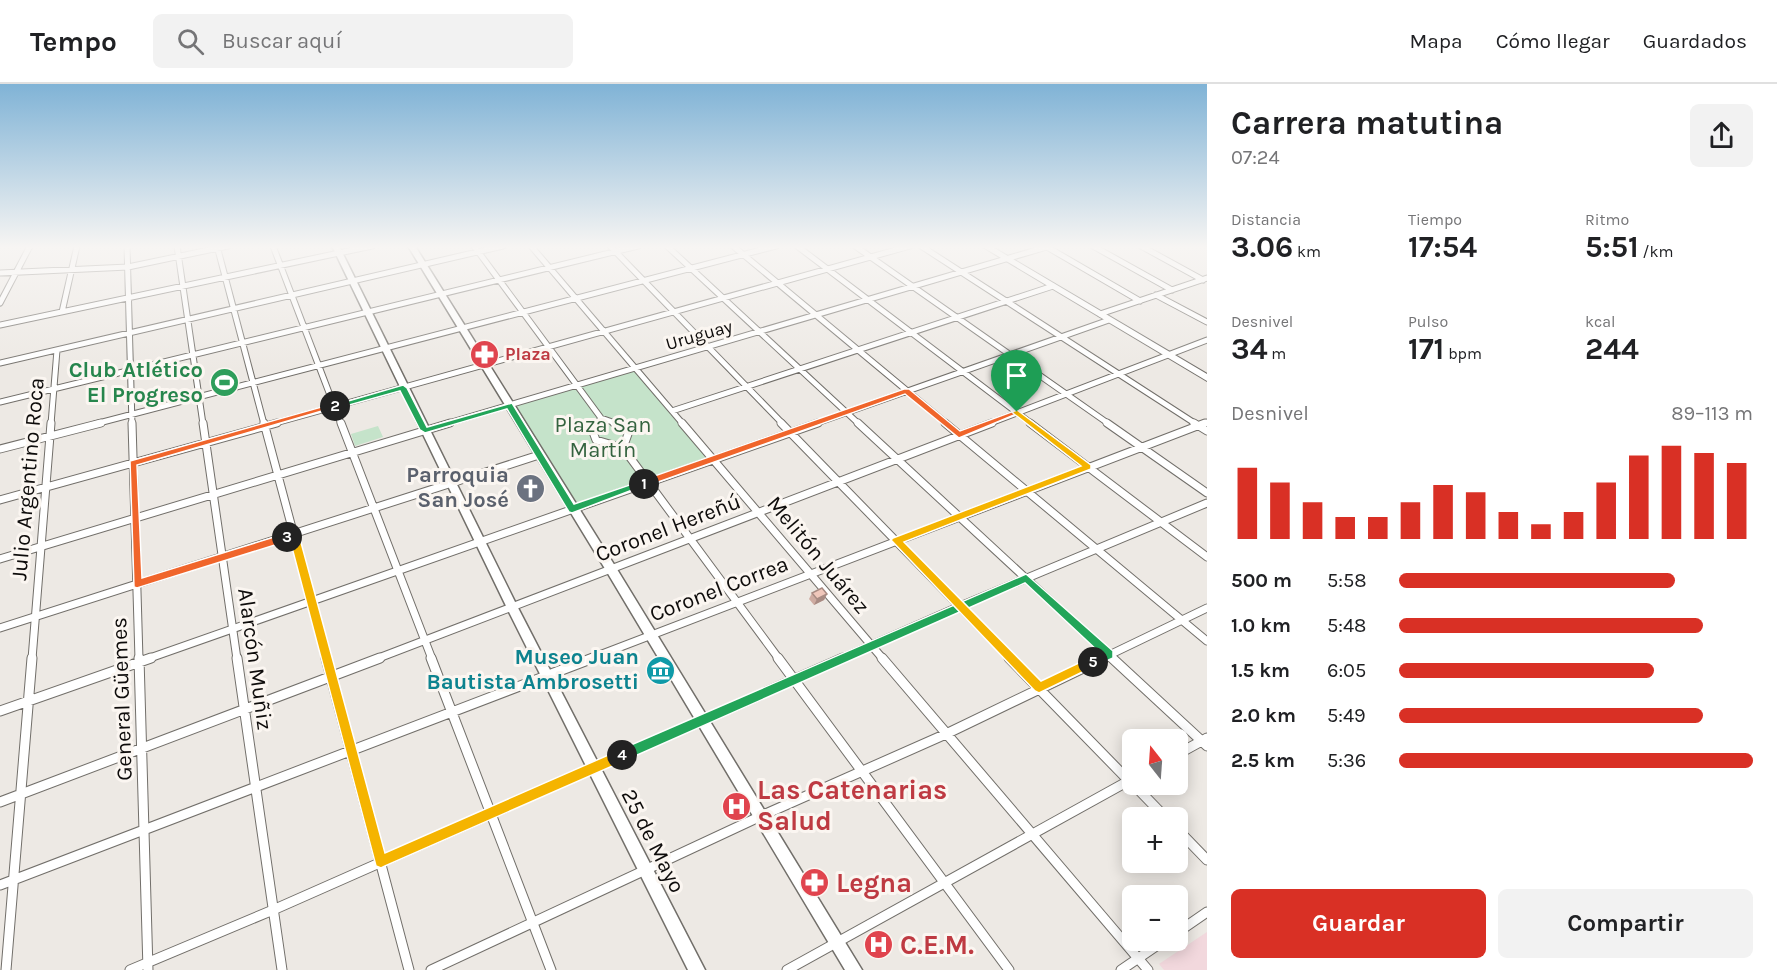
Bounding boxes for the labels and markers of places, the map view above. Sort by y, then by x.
pharmacy icon: Plaza [468,338,500,370]
place label: Plaza [505,343,551,365]
pin [991,350,1042,412]
place label: Club Atlético El Progreso [69,357,203,408]
sports icon: Club Atlético El Progreso [208,367,240,399]
pin: 2 [320,391,350,421]
place label: Parroquia San José [406,462,509,513]
pin: 1 [629,469,659,499]
church icon: Parroquia San José [514,472,546,504]
pin: 3 [272,522,302,552]
place label: Museo Juan Bautista Ambrosetti [426,644,639,695]
pin: 5 [1078,647,1108,677]
museum icon: Museo Juan Bautista Ambrosetti [644,654,676,686]
pin: 4 [607,740,637,770]
place label: Las Catenarias Salud [757,774,947,837]
hospital icon: Las Catenarias Salud [720,790,752,822]
pharmacy icon: Legna [799,867,831,899]
place label: Legna [836,867,912,899]
hospital icon: C.E.M. [863,929,895,961]
place label: C.E.M. [900,929,974,961]

